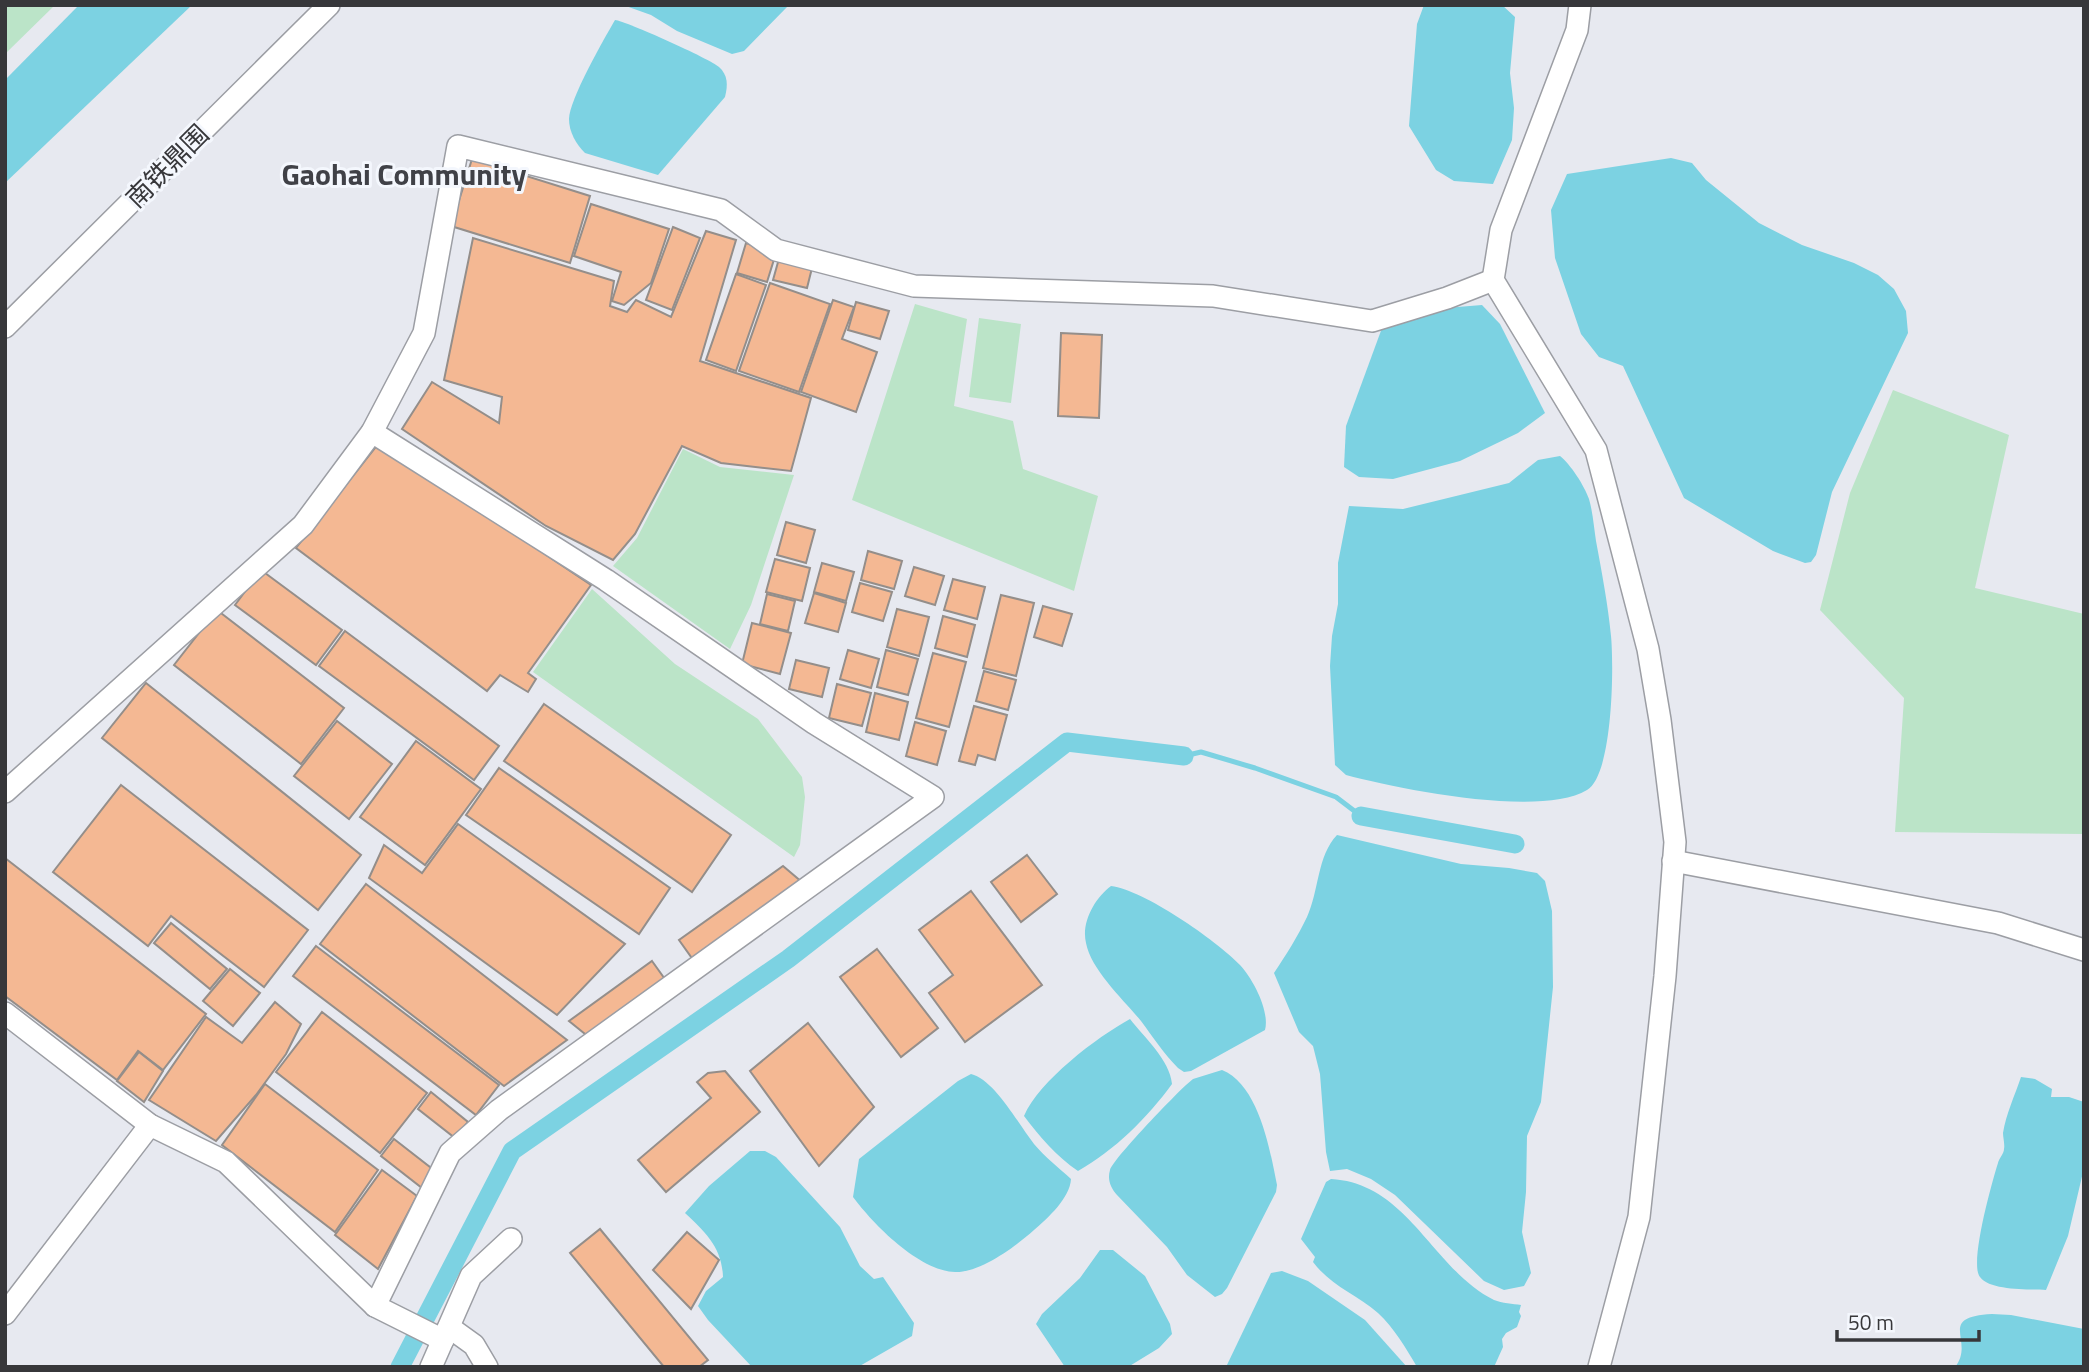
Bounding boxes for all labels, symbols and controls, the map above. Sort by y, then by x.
street label: 南铁鼎围 [116,115,218,217]
district label: Gaohai Community [281,151,527,197]
scale bar [1837,1298,1979,1342]
text: 50 m [1848,1306,1894,1338]

